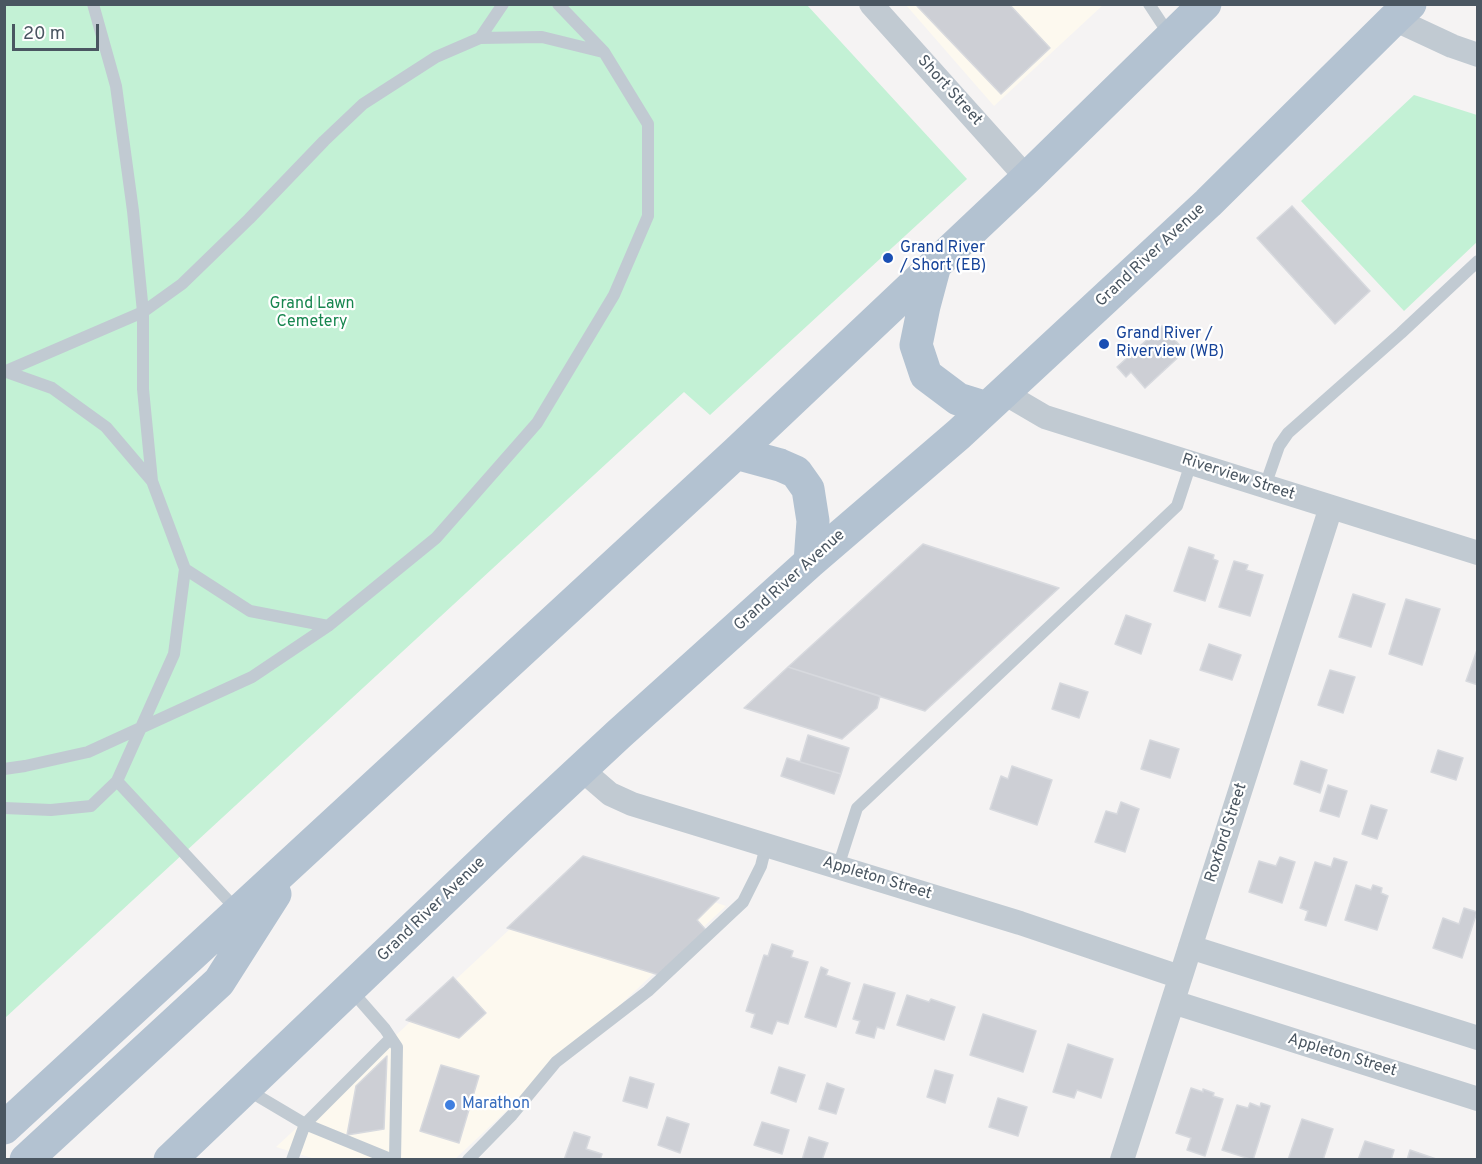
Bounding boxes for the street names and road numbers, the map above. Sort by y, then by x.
street label: Short Street [912,52,986,130]
street label: Grand River Avenue [1092,200,1210,312]
street label: Riverview Street [1179,451,1297,505]
street label: Grand River Avenue [731,526,849,636]
street label: Roxford Street [1202,781,1252,885]
street label: Appleton Street [820,853,934,905]
street label: Grand River Avenue [374,854,490,966]
street label: Appleton Street [1285,1030,1399,1082]

